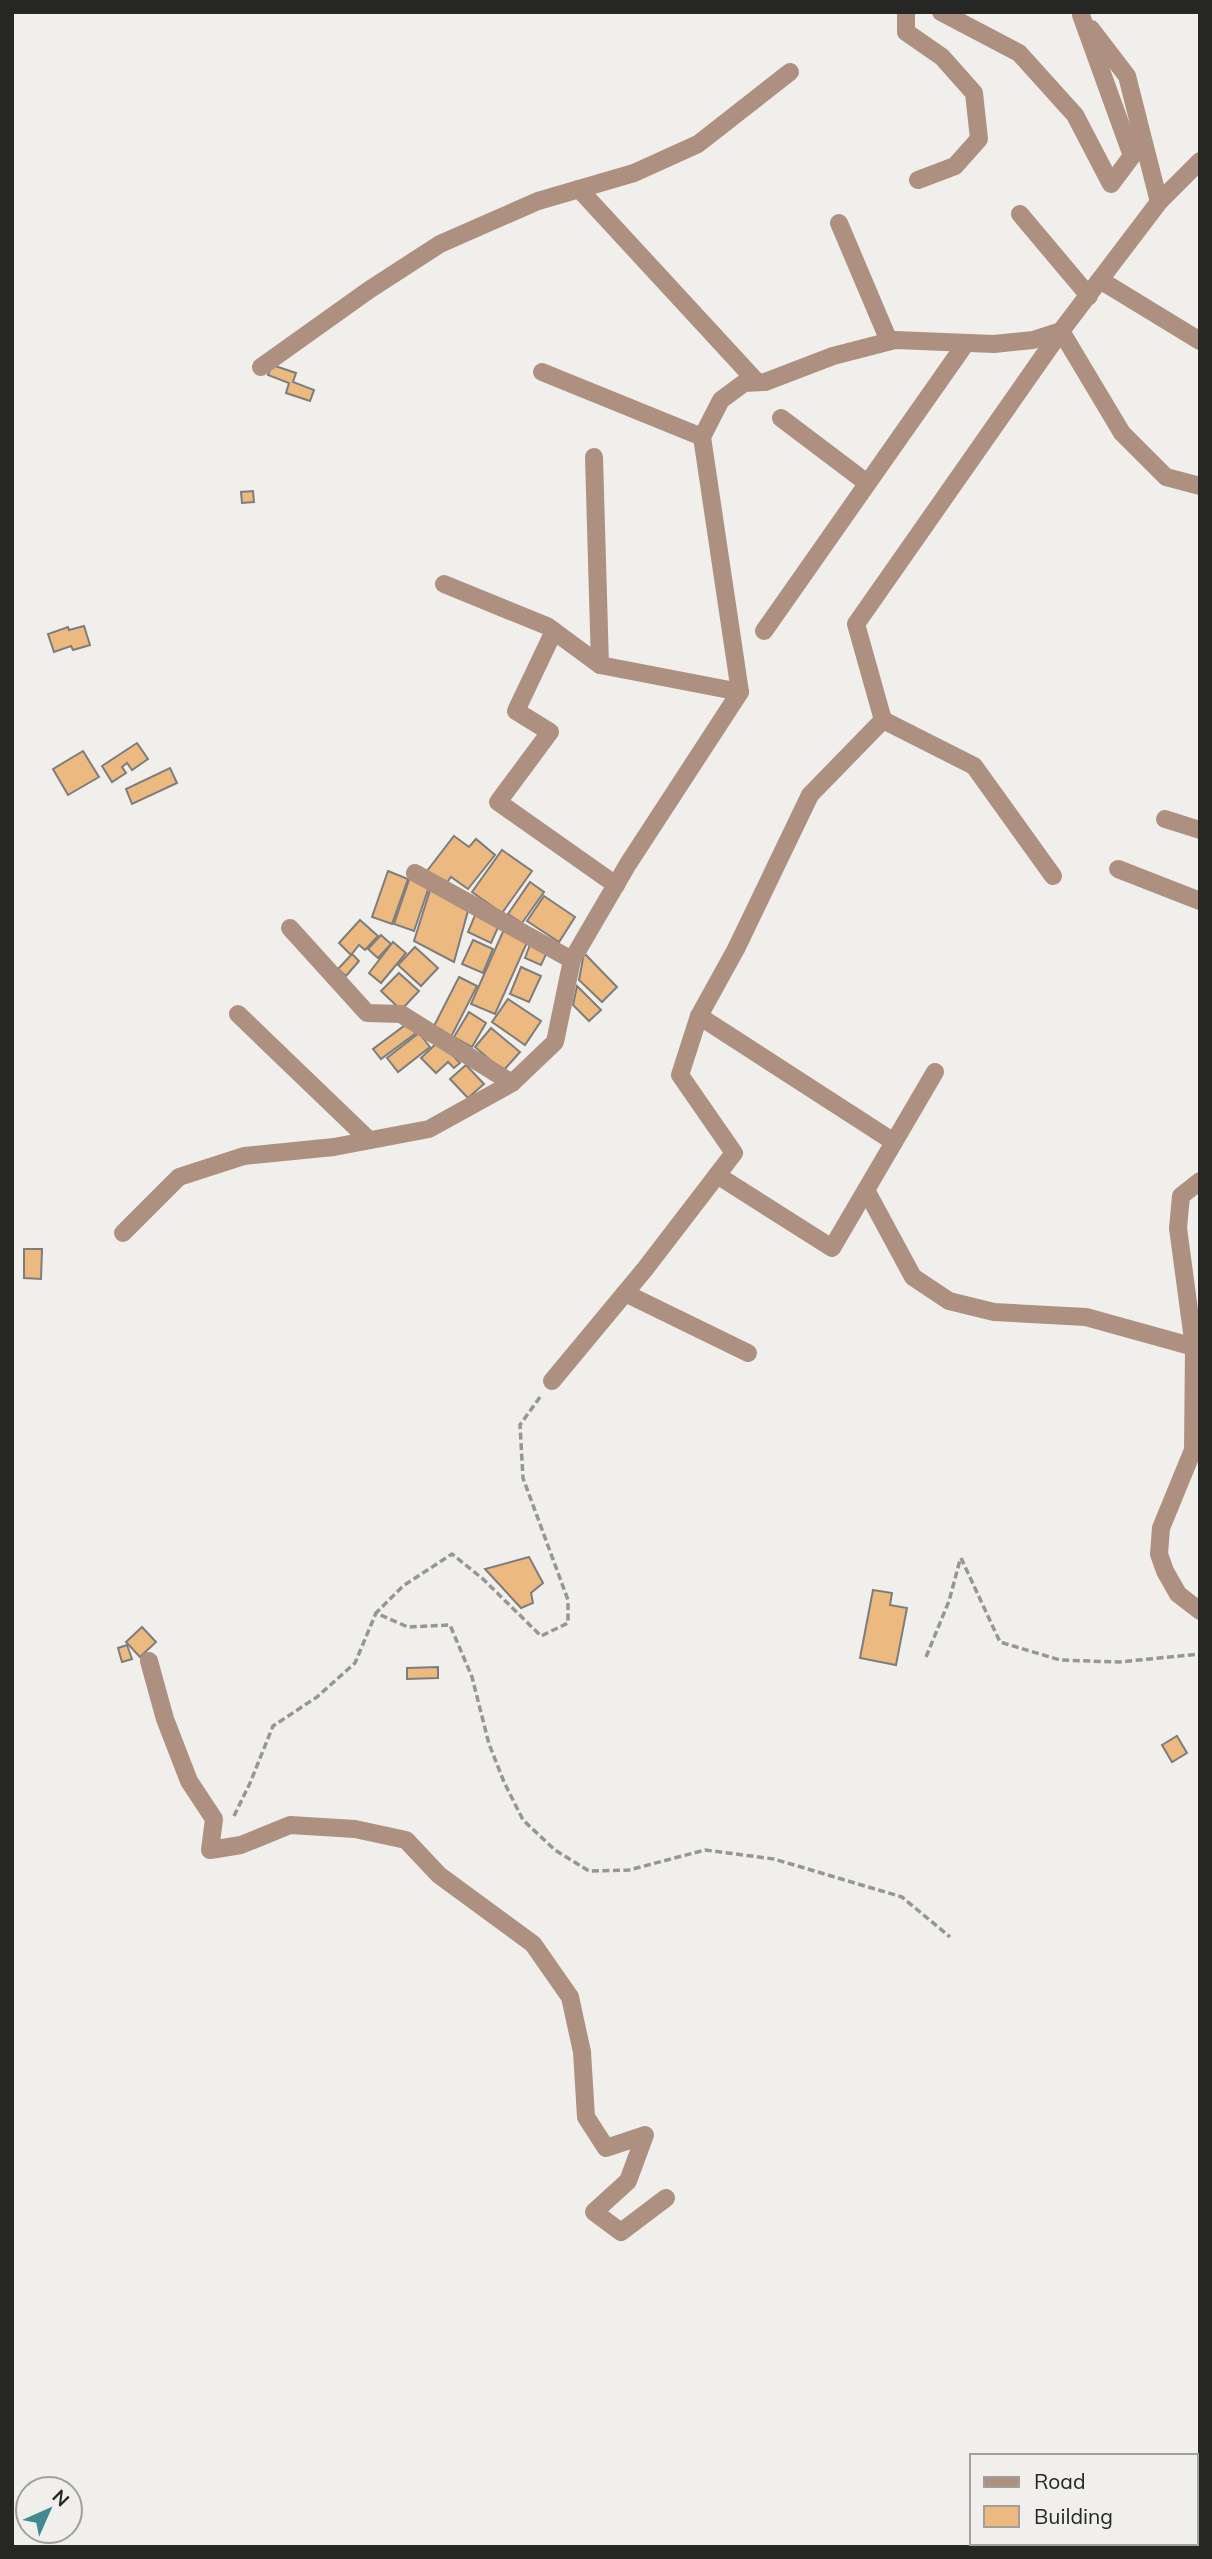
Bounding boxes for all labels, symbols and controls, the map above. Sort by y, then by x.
legend [970,2454,1198,2545]
text: Road [1034,2468,1085,2494]
north arrow [14,2475,84,2545]
text: N [47,2484,75,2512]
text: Building [1034,2503,1113,2529]

